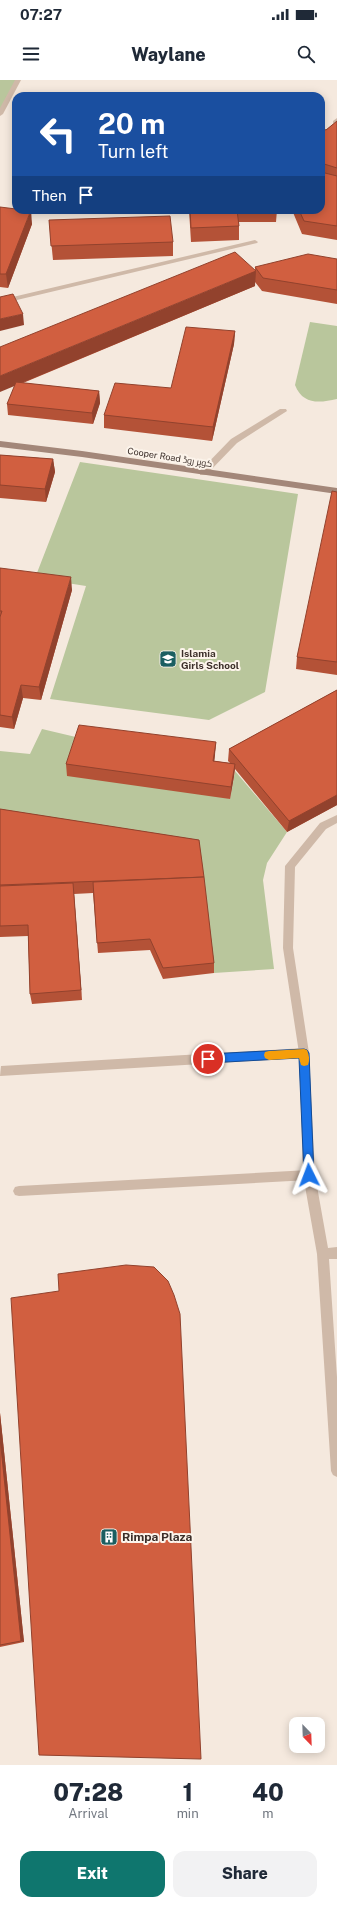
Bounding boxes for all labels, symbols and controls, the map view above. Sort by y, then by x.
text: 07:27 [20,6,62,23]
icon: menu [20,43,42,65]
icon: search [295,43,317,65]
text: Waylane [131,44,206,65]
text: 20 m [98,107,165,140]
icon: left [32,108,84,160]
text: Turn left [98,141,168,162]
icon: arrive [75,184,97,206]
text: Then [32,187,67,204]
street label: Cooper Road کوپر روڈ [127,445,213,470]
place label: Islamia Girls School [181,647,239,671]
school or university icon: Islamia Girls School [158,649,178,669]
pin [191,1042,225,1076]
icon: arrive [197,1048,219,1070]
position arrow [288,1154,330,1196]
building icon: Rimpa Plaza [99,1527,119,1547]
place label: Rimpa Plaza [122,1530,193,1544]
north arrow [289,1717,325,1753]
map controls [289,1717,325,1753]
text: 07:28 [53,1778,123,1806]
text: 1 [182,1778,193,1806]
text: 40 [252,1778,284,1806]
text: Arrival [68,1806,108,1821]
text: min [177,1806,199,1821]
text: m [262,1806,273,1821]
button: Exit [20,1851,165,1897]
button: Share [173,1851,317,1897]

